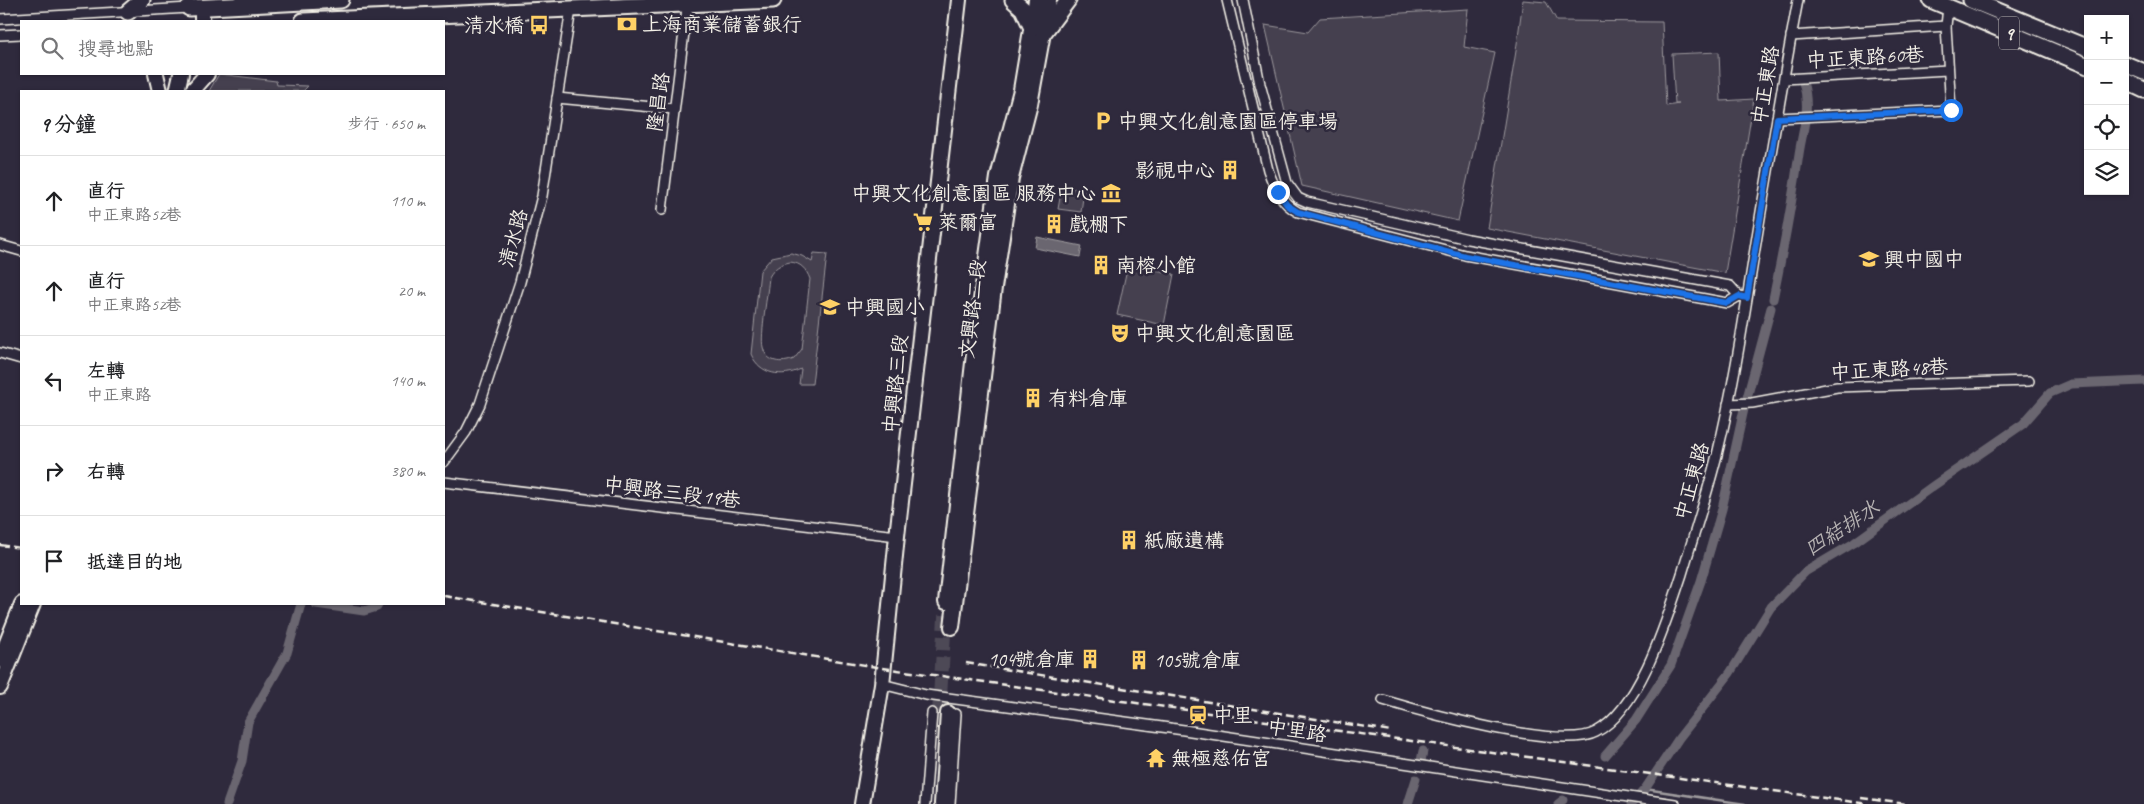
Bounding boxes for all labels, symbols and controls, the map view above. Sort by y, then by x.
place label: 上海商業儲蓄銀行 [642,12,802,37]
place label: 清水橋 [464,13,524,38]
bank icon: 上海商業儲蓄銀行 [616,13,638,35]
bus stop icon: 清水橋 [528,14,550,36]
map controls [2084,15,2129,195]
button: + [2084,15,2129,60]
road number: 9 [1999,16,2019,49]
search box [20,20,445,75]
icon: search [38,34,66,62]
text: 搜尋地點 [78,37,154,61]
street label: 中正東路60巷 [1805,42,1926,73]
street label: 中正東路 [1746,43,1785,127]
button: − [2084,60,2129,105]
street label: 隆昌路 [642,70,675,134]
route start [1940,99,1963,122]
button: locate [2084,105,2129,150]
place label: 中興文化創意園區停車場 [1118,109,1338,134]
parking icon: 中興文化創意園區停車場 [1092,110,1114,132]
text: 9 分鐘 [40,111,96,137]
text: 步行 · 650 m [348,114,425,134]
button: layers [2084,150,2129,195]
place label: 影視中心 [1135,158,1215,183]
building icon: 影視中心 [1219,159,1241,181]
text: 直行 [87,179,125,203]
place label: 中興文化創意園區 服務中心 [851,181,1096,206]
route end [1267,181,1290,204]
museum icon: 中興文化創意園區 服務中心 [1100,182,1122,204]
icon: ahead [40,187,68,215]
text: 110 m [391,191,425,211]
text: 中正東路52巷 [87,205,181,225]
street label: 清水路 [494,205,534,270]
place label: 萊爾富 [938,210,998,235]
supermarket icon: 萊爾富 [912,211,934,233]
place label: 戲棚下 [1069,212,1129,237]
building icon: 戲棚下 [1043,213,1065,235]
place label: 興中國中 [1884,247,1964,272]
school or university icon: 興中國中 [1858,248,1880,270]
place label: 南榕小館 [1116,253,1196,278]
building icon: 南榕小館 [1090,254,1112,276]
street label: 文興路二段 [954,258,991,360]
text: 直行 [87,269,125,293]
icon: ahead [40,277,68,305]
text: 20 m [398,281,425,301]
text: 中正東路52巷 [87,295,181,315]
place label: 中興國小 [845,295,925,320]
school or university icon: 中興國小 [819,296,841,318]
place label: 中興文化創意園區 [1135,321,1295,346]
theatre icon: 中興文化創意園區 [1109,322,1131,344]
street label: 中興路三段 [878,333,913,435]
street label: 中正東路48巷 [1829,354,1950,385]
text: 左轉 [87,359,125,383]
icon: left [40,367,68,395]
text: 140 m [391,371,425,391]
text: 中正東路 [87,385,151,405]
place label: 有料倉庫 [1048,386,1128,411]
building icon: 有料倉庫 [1022,387,1044,409]
street label: 中正東路 [1668,438,1715,523]
icon: right [40,457,68,485]
text: 右轉 [87,460,125,484]
text: 380 m [391,461,425,481]
street label: 中興路三段19巷 [602,472,743,513]
water label: 四結排水 [1800,494,1885,562]
place label: 紙廠遺構 [1144,528,1224,553]
building icon: 紙廠遺構 [1118,529,1140,551]
icon: arrive [40,547,68,575]
text: 抵達目的地 [87,550,182,574]
place label: 104號倉庫 [988,647,1075,672]
building icon: 104號倉庫 [1079,648,1101,670]
place label: 105號倉庫 [1154,648,1241,673]
building icon: 105號倉庫 [1128,649,1150,671]
place label: 中里 [1213,703,1253,728]
station icon: 中里 [1187,704,1209,726]
street label: 中里路 [1265,713,1329,748]
place label: 無極慈佑宮 [1171,746,1271,771]
temple icon: 無極慈佑宮 [1145,747,1167,769]

